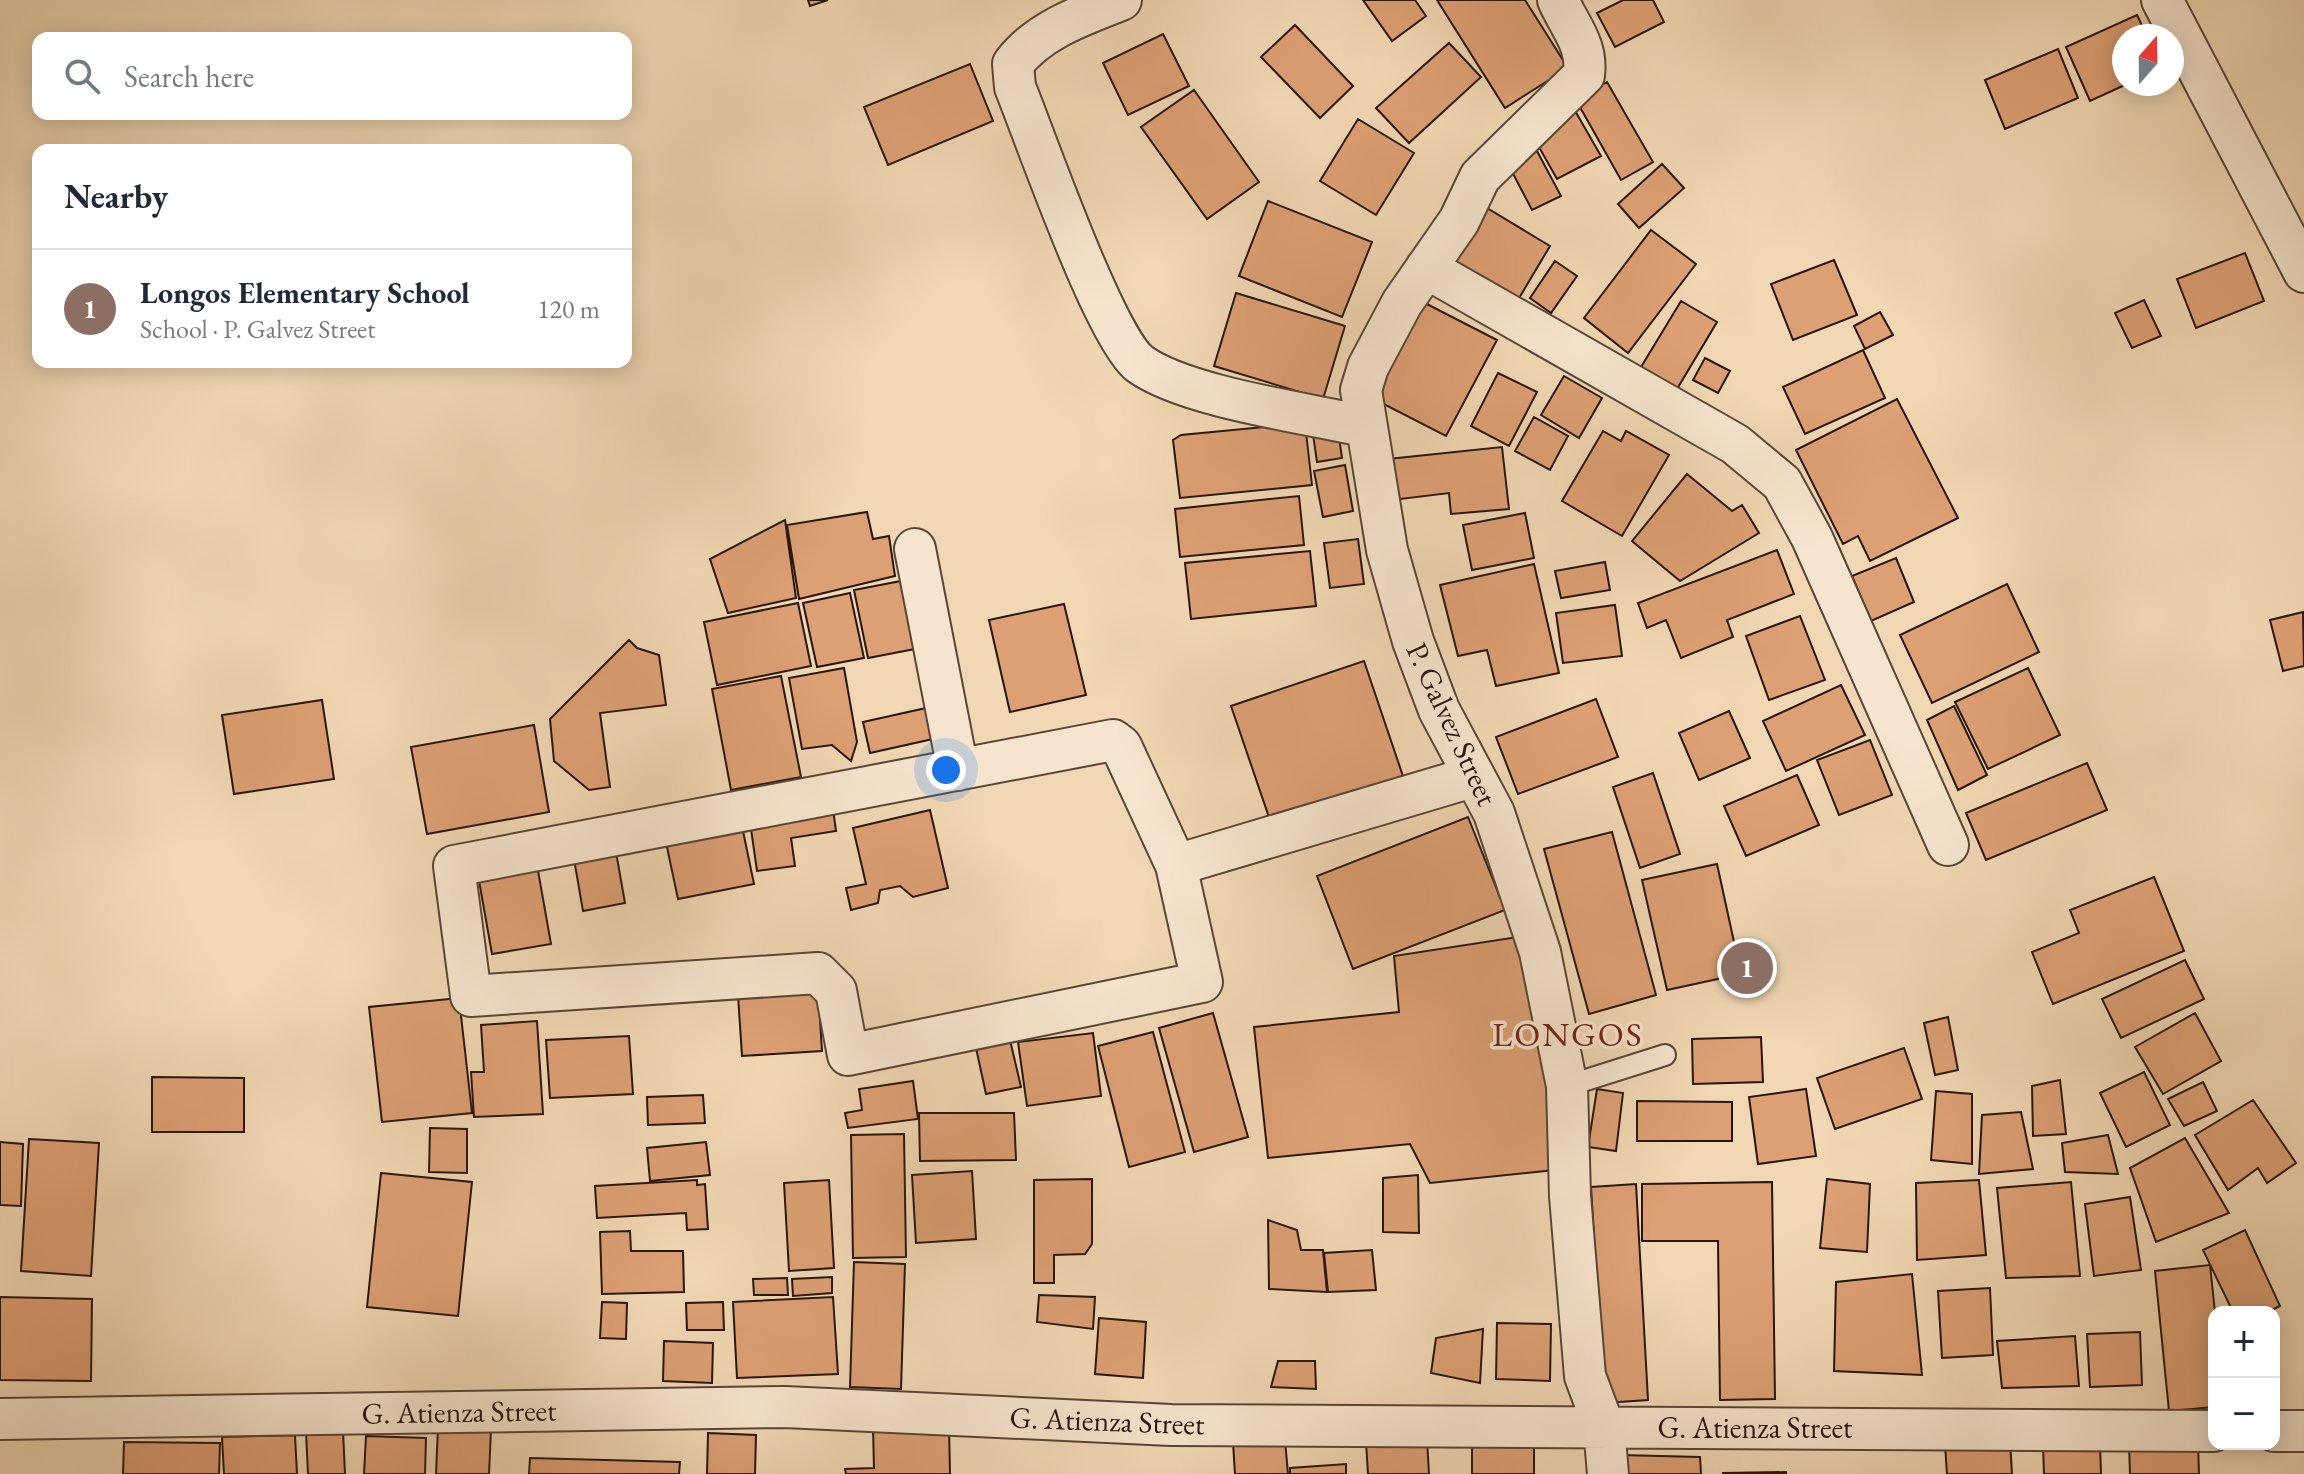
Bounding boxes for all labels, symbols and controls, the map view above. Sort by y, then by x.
north arrow [2112,24,2184,96]
search box [32,32,632,120]
icon: search [60,54,104,98]
text: Search here [124,57,254,96]
text: Nearby [64,174,168,218]
text: Longos Elementary School [140,273,470,312]
text: 1 [83,292,97,326]
text: 120 m [537,292,600,326]
text: School · P. Galvez Street [140,312,375,346]
street label: P. Galvez Street [1398,636,1507,812]
your location [926,750,966,790]
pin: 1 [1721,938,1773,998]
district label: LONGOS [1492,1012,1644,1056]
map controls [2208,1306,2280,1450]
button: + [2208,1306,2280,1378]
button: − [2208,1378,2280,1450]
street label: G. Atienza Street [361,1390,557,1433]
street label: G. Atienza Street [1009,1398,1206,1443]
street label: G. Atienza Street [1657,1408,1853,1447]

